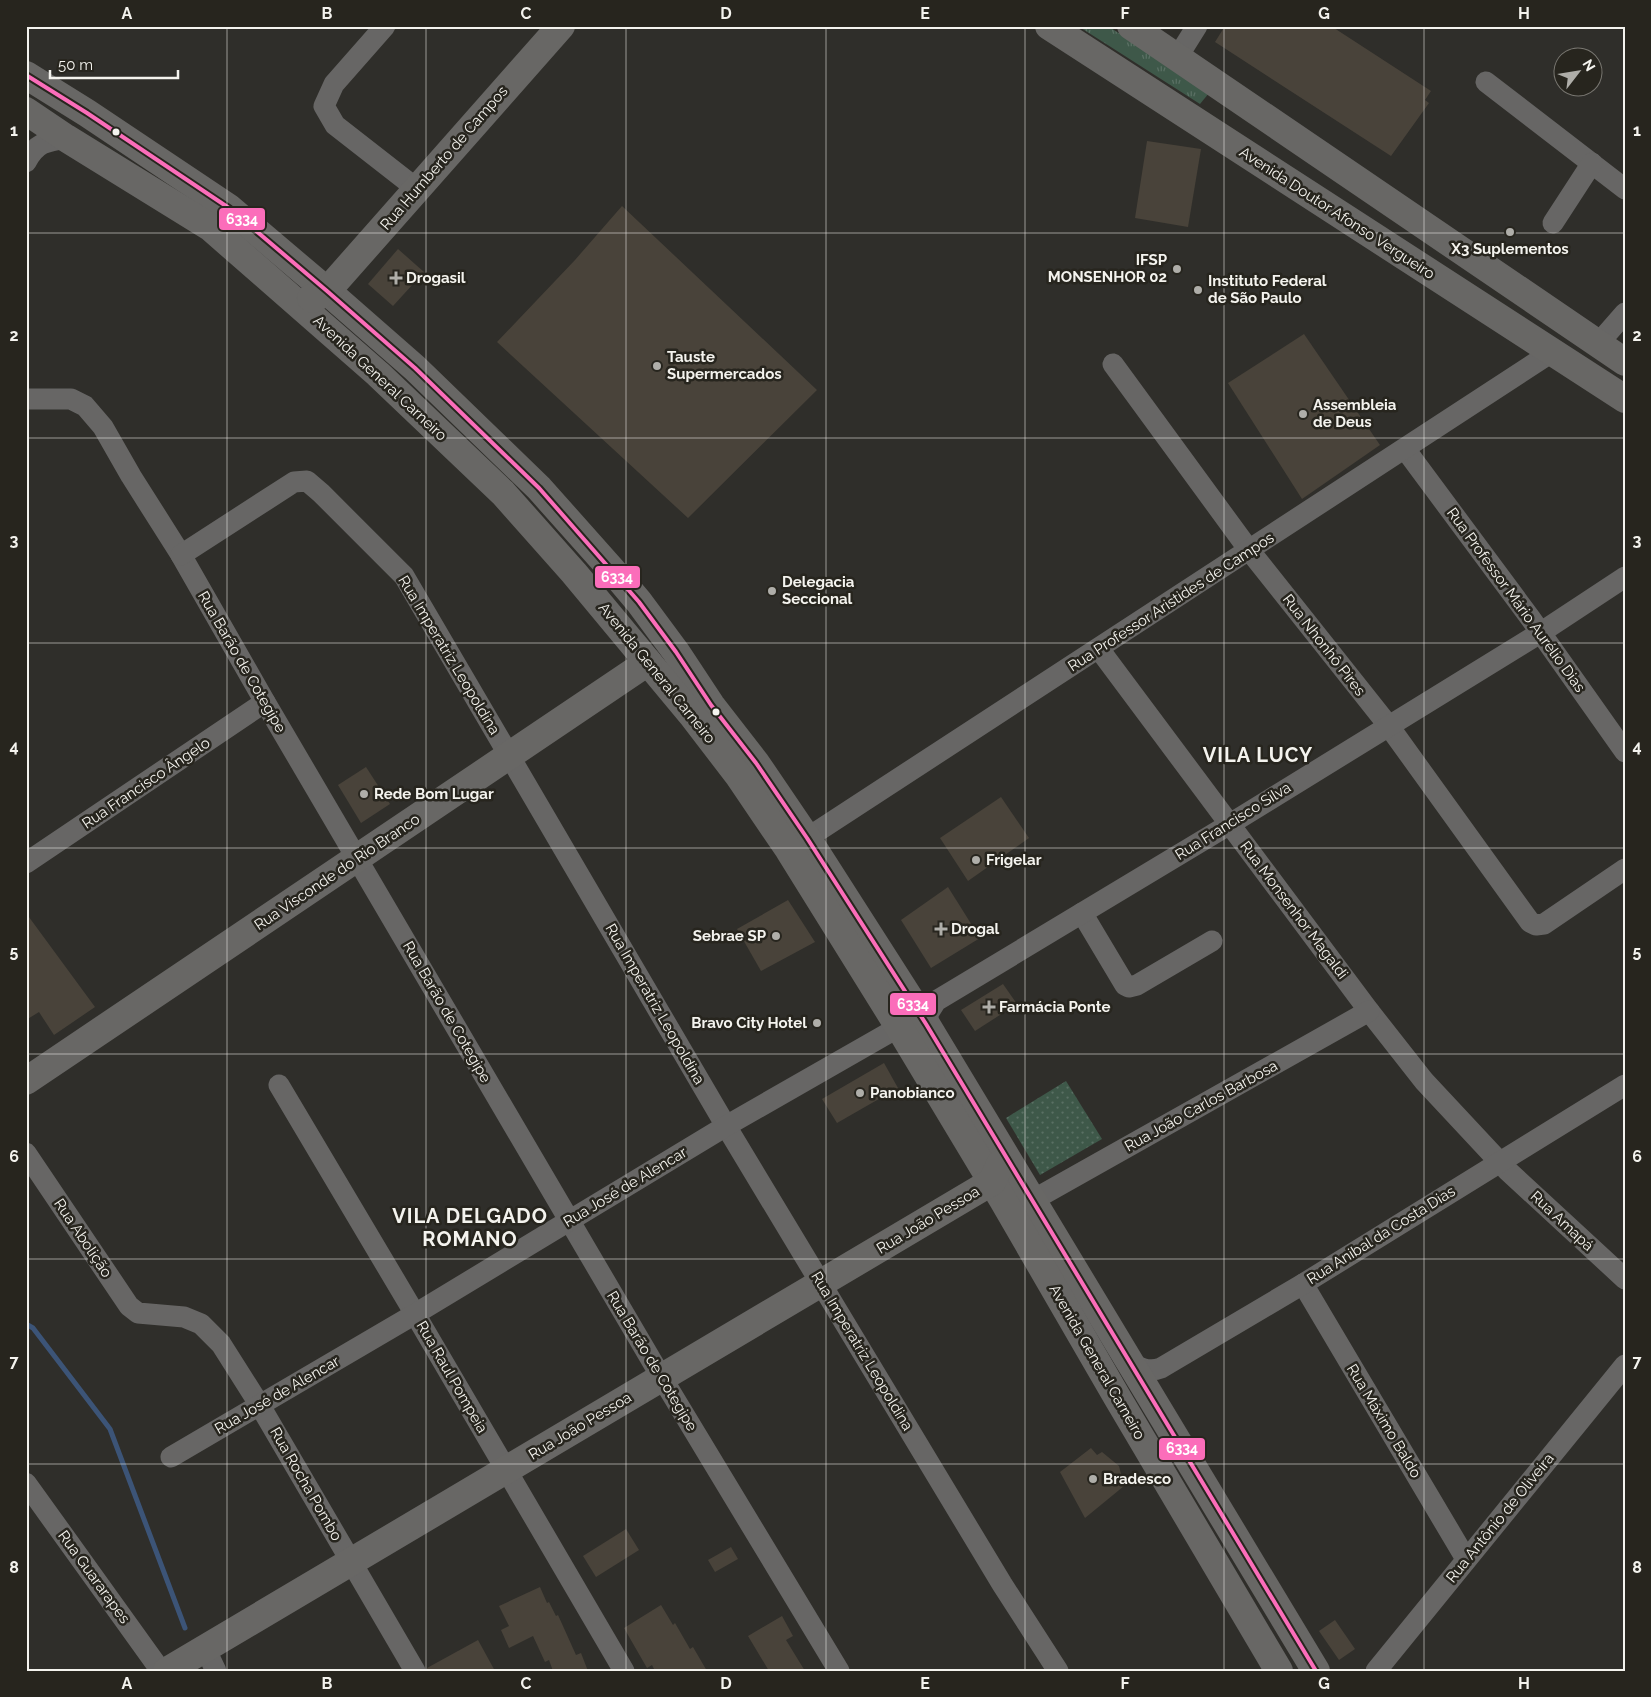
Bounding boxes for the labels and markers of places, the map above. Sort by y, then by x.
unlabelled marker [111,127,121,137]
marker: X3 Suplementos [1504,226,1516,238]
place label: X3 Suplementos [1450,240,1569,258]
place label: IFSP MONSENHOR 02 [1048,251,1168,286]
marker: IFSP MONSENHOR 02 [1171,263,1183,275]
place label: Drogasil [406,269,466,287]
marker: Drogasil [390,272,402,284]
place label: Instituto Federal de São Paulo [1208,272,1327,307]
marker: Instituto Federal de São Paulo [1192,284,1204,296]
place label: Tauste Supermercados [667,348,782,383]
marker: Tauste Supermercados [651,360,663,372]
place label: Assembleia de Deus [1313,396,1397,431]
marker: Assembleia de Deus [1297,408,1309,420]
place label: Delegacia Seccional [782,573,855,608]
marker: Delegacia Seccional [766,585,778,597]
unlabelled marker [711,707,721,717]
place label: Rede Bom Lugar [374,785,494,803]
marker: Rede Bom Lugar [358,788,370,800]
place label: Frigelar [986,851,1042,869]
marker: Frigelar [970,854,982,866]
place label: Drogal [951,920,1000,938]
marker: Drogal [935,923,947,935]
place label: Sebrae SP [693,927,767,945]
marker: Sebrae SP [770,930,782,942]
place label: Farmácia Ponte [999,998,1110,1016]
marker: Farmácia Ponte [983,1001,995,1013]
place label: Bravo City Hotel [691,1014,807,1032]
marker: Bravo City Hotel [811,1017,823,1029]
place label: Panobianco [870,1084,954,1102]
marker: Panobianco [854,1087,866,1099]
place label: Bradesco [1103,1470,1171,1488]
marker: Bradesco [1087,1473,1099,1485]

